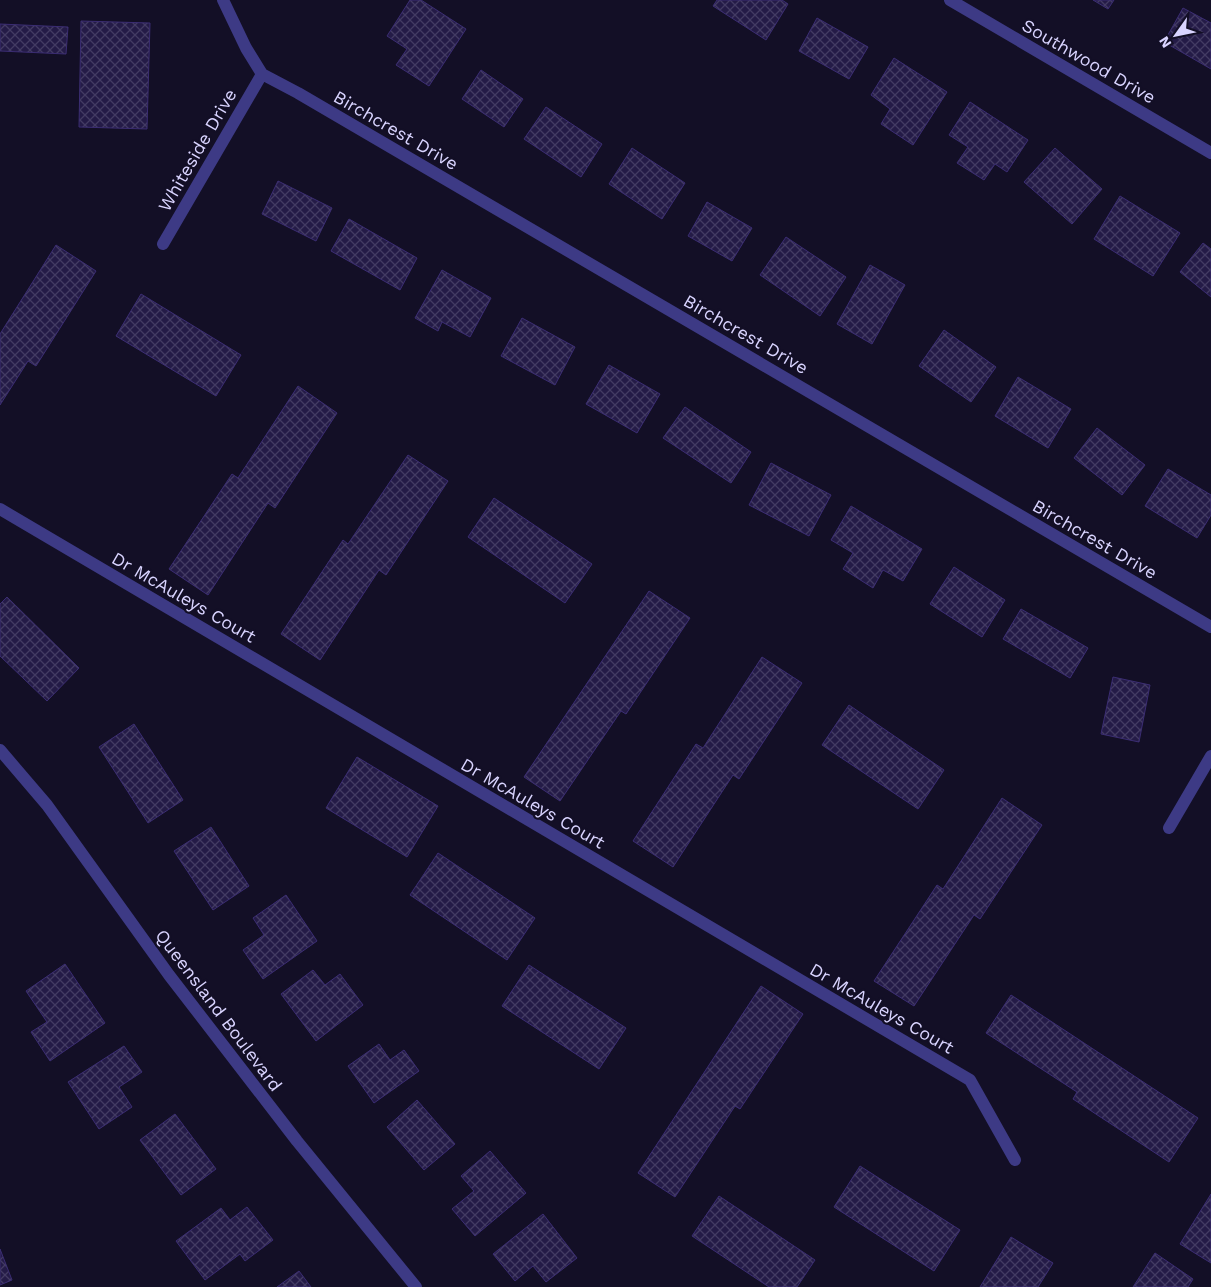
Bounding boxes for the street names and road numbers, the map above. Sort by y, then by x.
street label: Southwood Drive [1019,14,1159,108]
street label: Whiteside Drive [153,85,241,215]
street label: Birchcrest Drive [330,86,462,174]
street label: Birchcrest Drive [680,290,812,378]
street label: Birchcrest Drive [1029,495,1161,583]
street label: Dr McAuleys Court [108,547,260,647]
street label: Dr McAuleys Court [457,753,609,853]
street label: Queensland Boulevard [151,925,287,1095]
street label: Dr McAuleys Court [806,958,958,1058]

